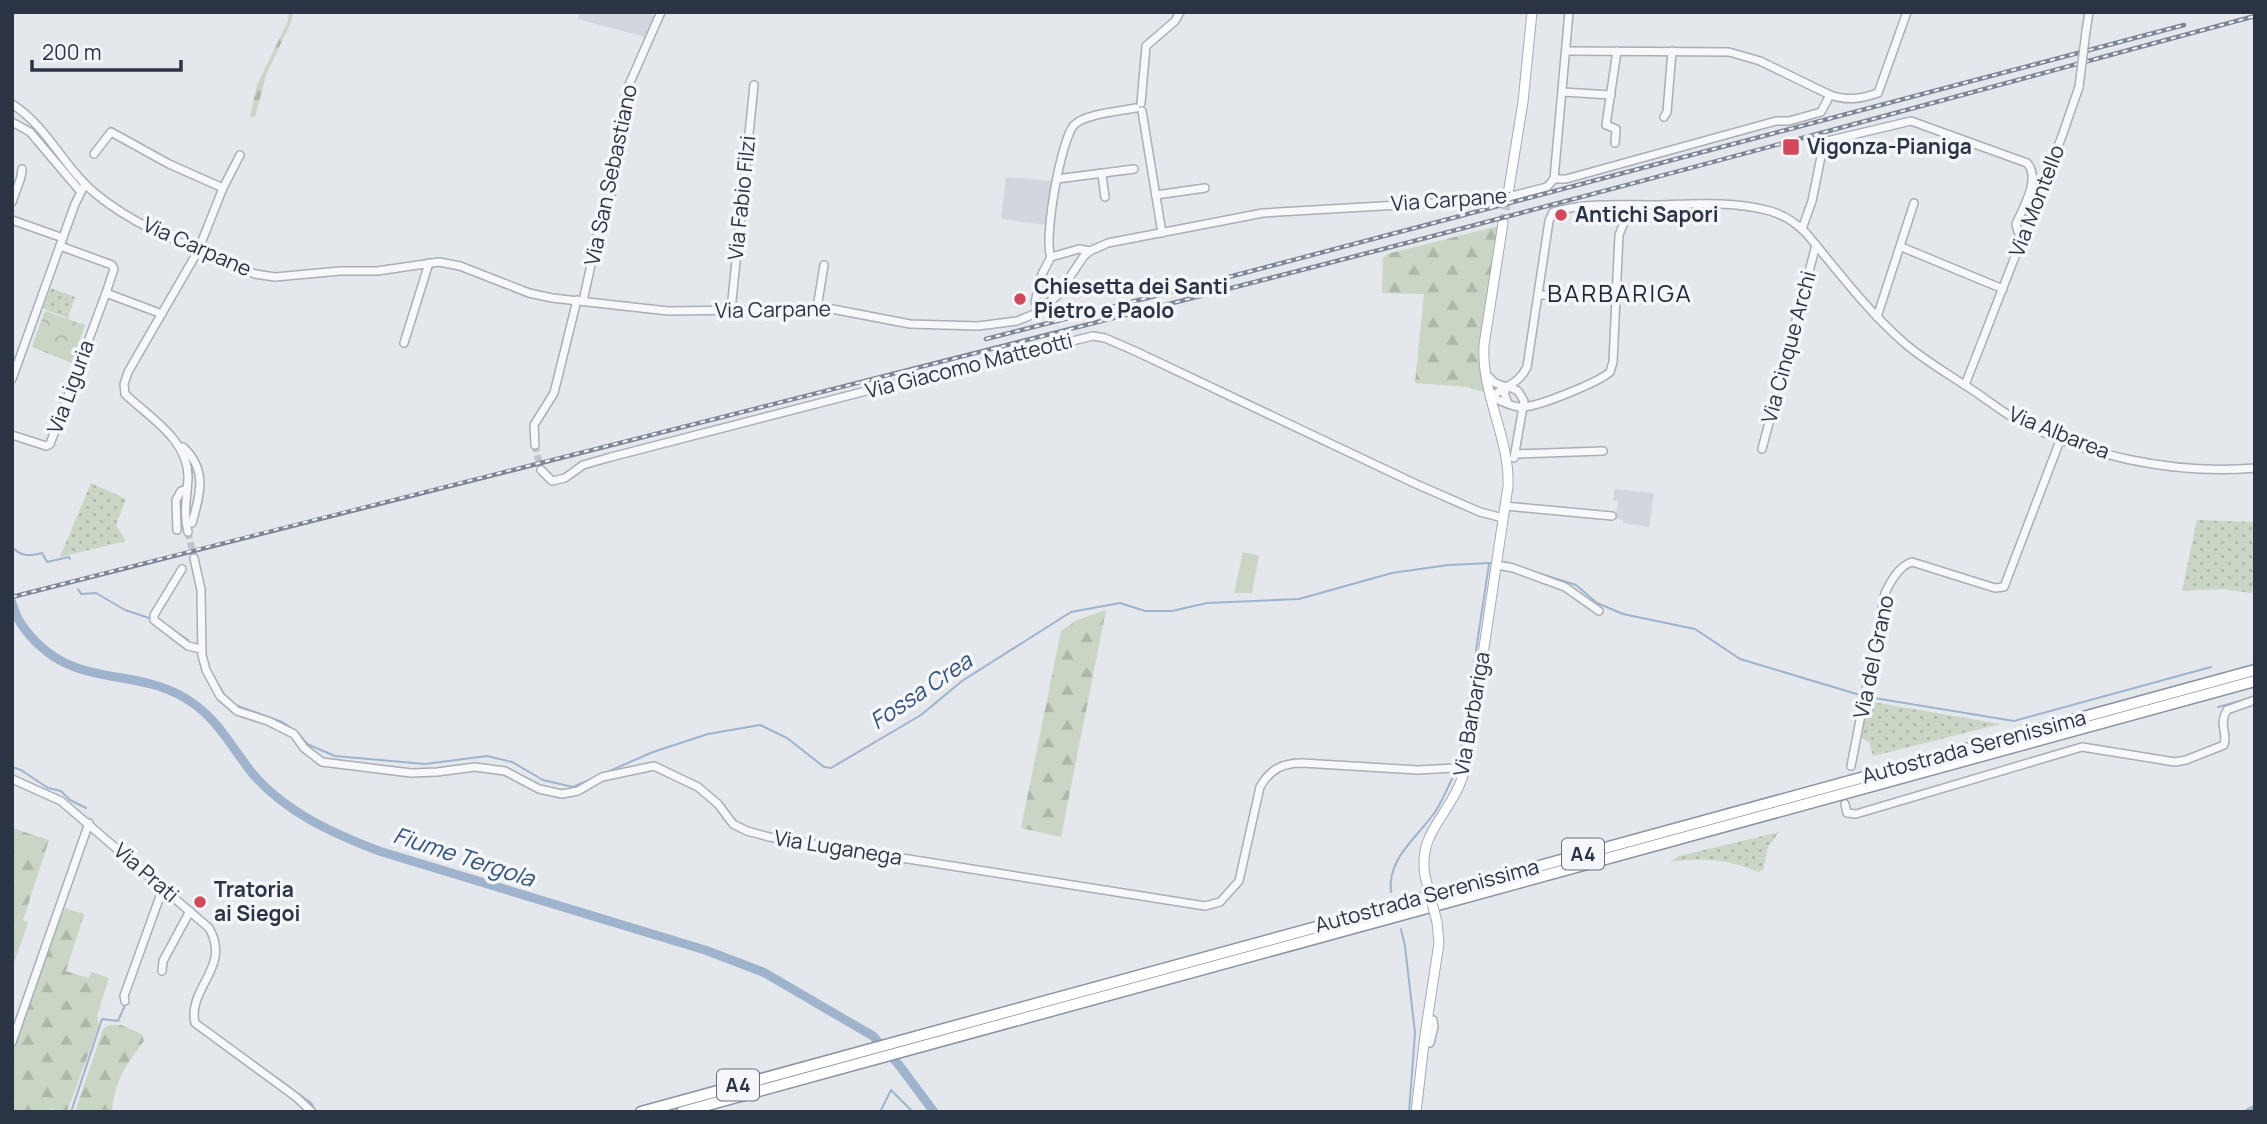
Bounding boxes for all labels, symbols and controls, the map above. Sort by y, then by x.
scale bar [32,28,180,72]
text: 200 m [42,38,102,66]
street label: Via San Sebastiano [577,82,643,268]
place label: Vigonza-Pianiga [1807,132,1972,160]
street label: Via Fabio Filzi [721,134,761,262]
marker: Vigonza-Pianiga [1781,137,1801,157]
street label: Via Montello [2002,141,2070,261]
street label: Via Carpane [1390,181,1508,217]
place label: Antichi Sapori [1575,200,1719,228]
marker: Antichi Sapori [1553,207,1569,223]
street label: Via Carpane [139,210,256,282]
street label: Via Cinque Archi [1754,268,1822,426]
place label: Chiesetta dei Santi Pietro e Paolo [1034,272,1228,324]
district label: BARBARIGA [1547,276,1693,309]
marker: Chiesetta dei Santi Pietro e Paolo [1012,291,1028,307]
street label: Via Carpane [715,294,831,324]
street label: Via Giacomo Matteotti [862,326,1075,404]
street label: Via Liguria [40,336,100,437]
street label: Via Albarea [2005,399,2114,465]
street label: Via del Grano [1846,593,1900,721]
water label: Fossa Crea [863,644,979,736]
street label: Via Barbariga [1446,649,1496,778]
street label: Autostrada Serenissima [1859,703,2089,789]
water label: Fiume Tergola [390,818,540,894]
street label: Via Luganega [772,823,904,871]
street label: Via Prati [108,836,185,908]
road number: A4 [1562,838,1604,870]
street label: Autostrada Serenissima [1312,852,1542,938]
place label: Tratoria ai Siegoi [214,875,300,927]
marker: Tratoria ai Siegoi [192,894,208,910]
road number: A4 [717,1070,759,1100]

